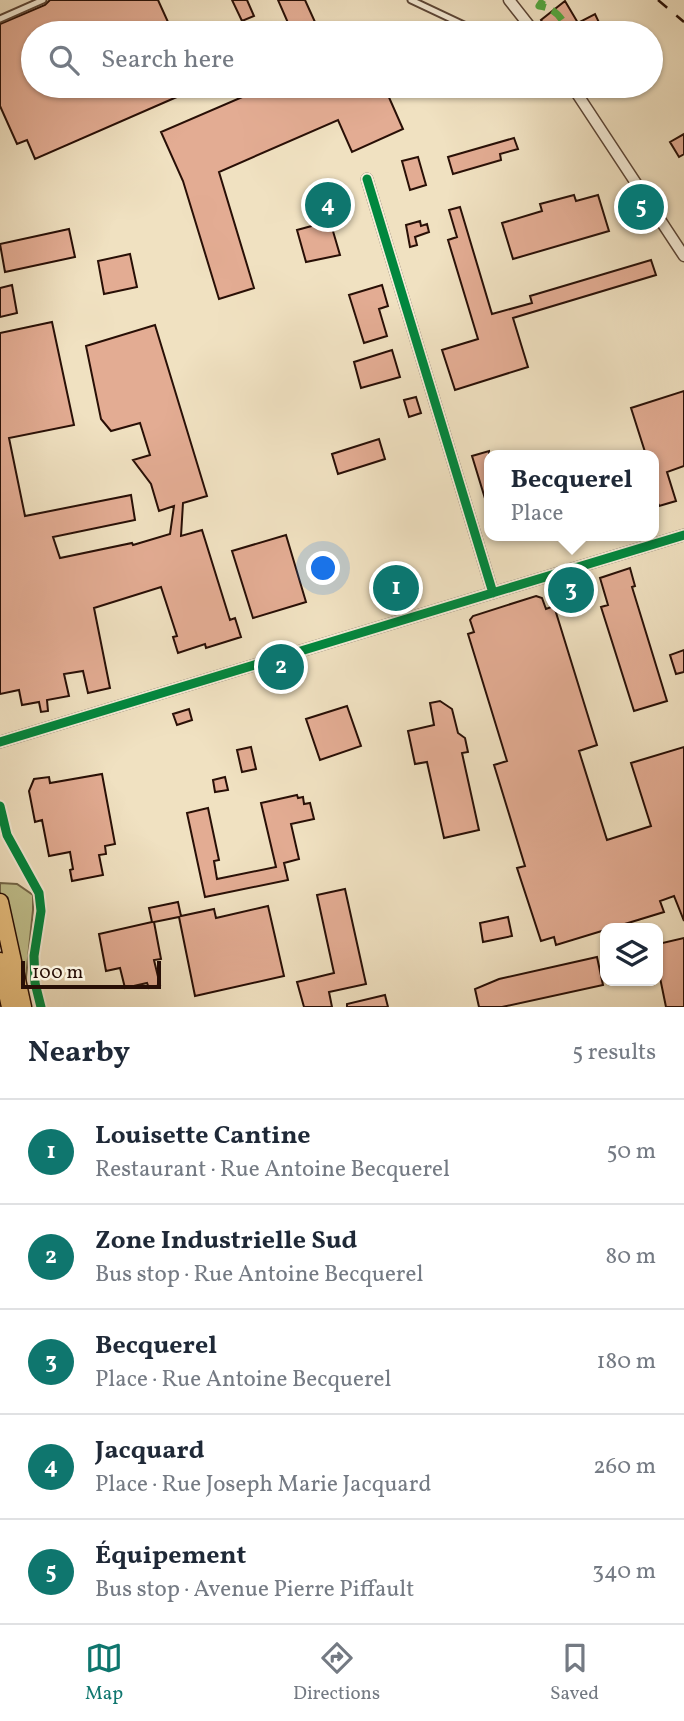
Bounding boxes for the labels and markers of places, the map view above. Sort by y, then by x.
pin: 4 [305,179,351,231]
pin: 5 [618,181,664,233]
pin: 1 [373,562,419,614]
pin: 3 [548,564,594,616]
pin: 2 [258,641,304,693]

